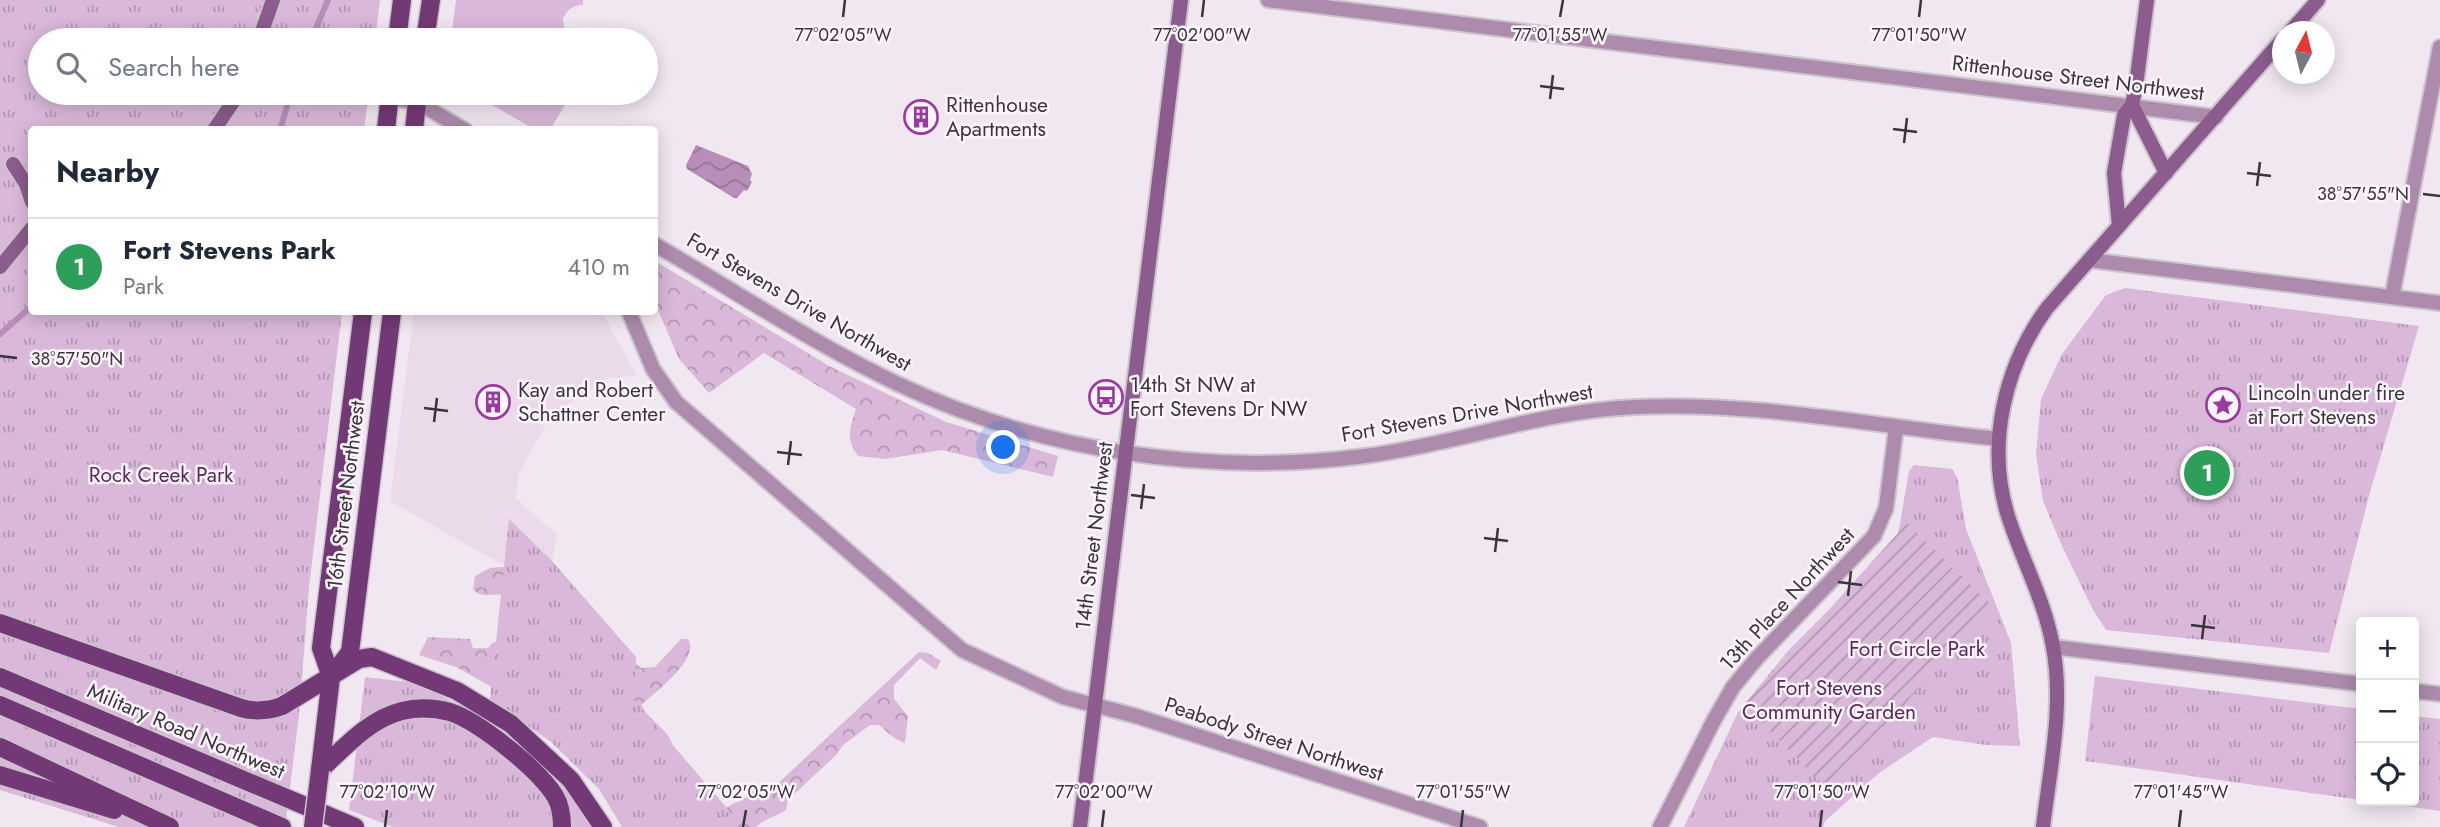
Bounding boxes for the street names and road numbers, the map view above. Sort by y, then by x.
street label: Rittenhouse Street Northwest [1950,48,2206,108]
street label: Fort Stevens Drive Northwest [681,225,917,379]
street label: Fort Stevens Drive Northwest [1339,376,1595,450]
street label: 16th Street Northwest [320,399,372,591]
street label: 14th Street Northwest [1068,440,1120,632]
street label: 13th Place Northwest [1713,521,1861,677]
street label: Military Road Northwest [83,676,289,786]
street label: Peabody Street Northwest [1161,689,1387,789]

